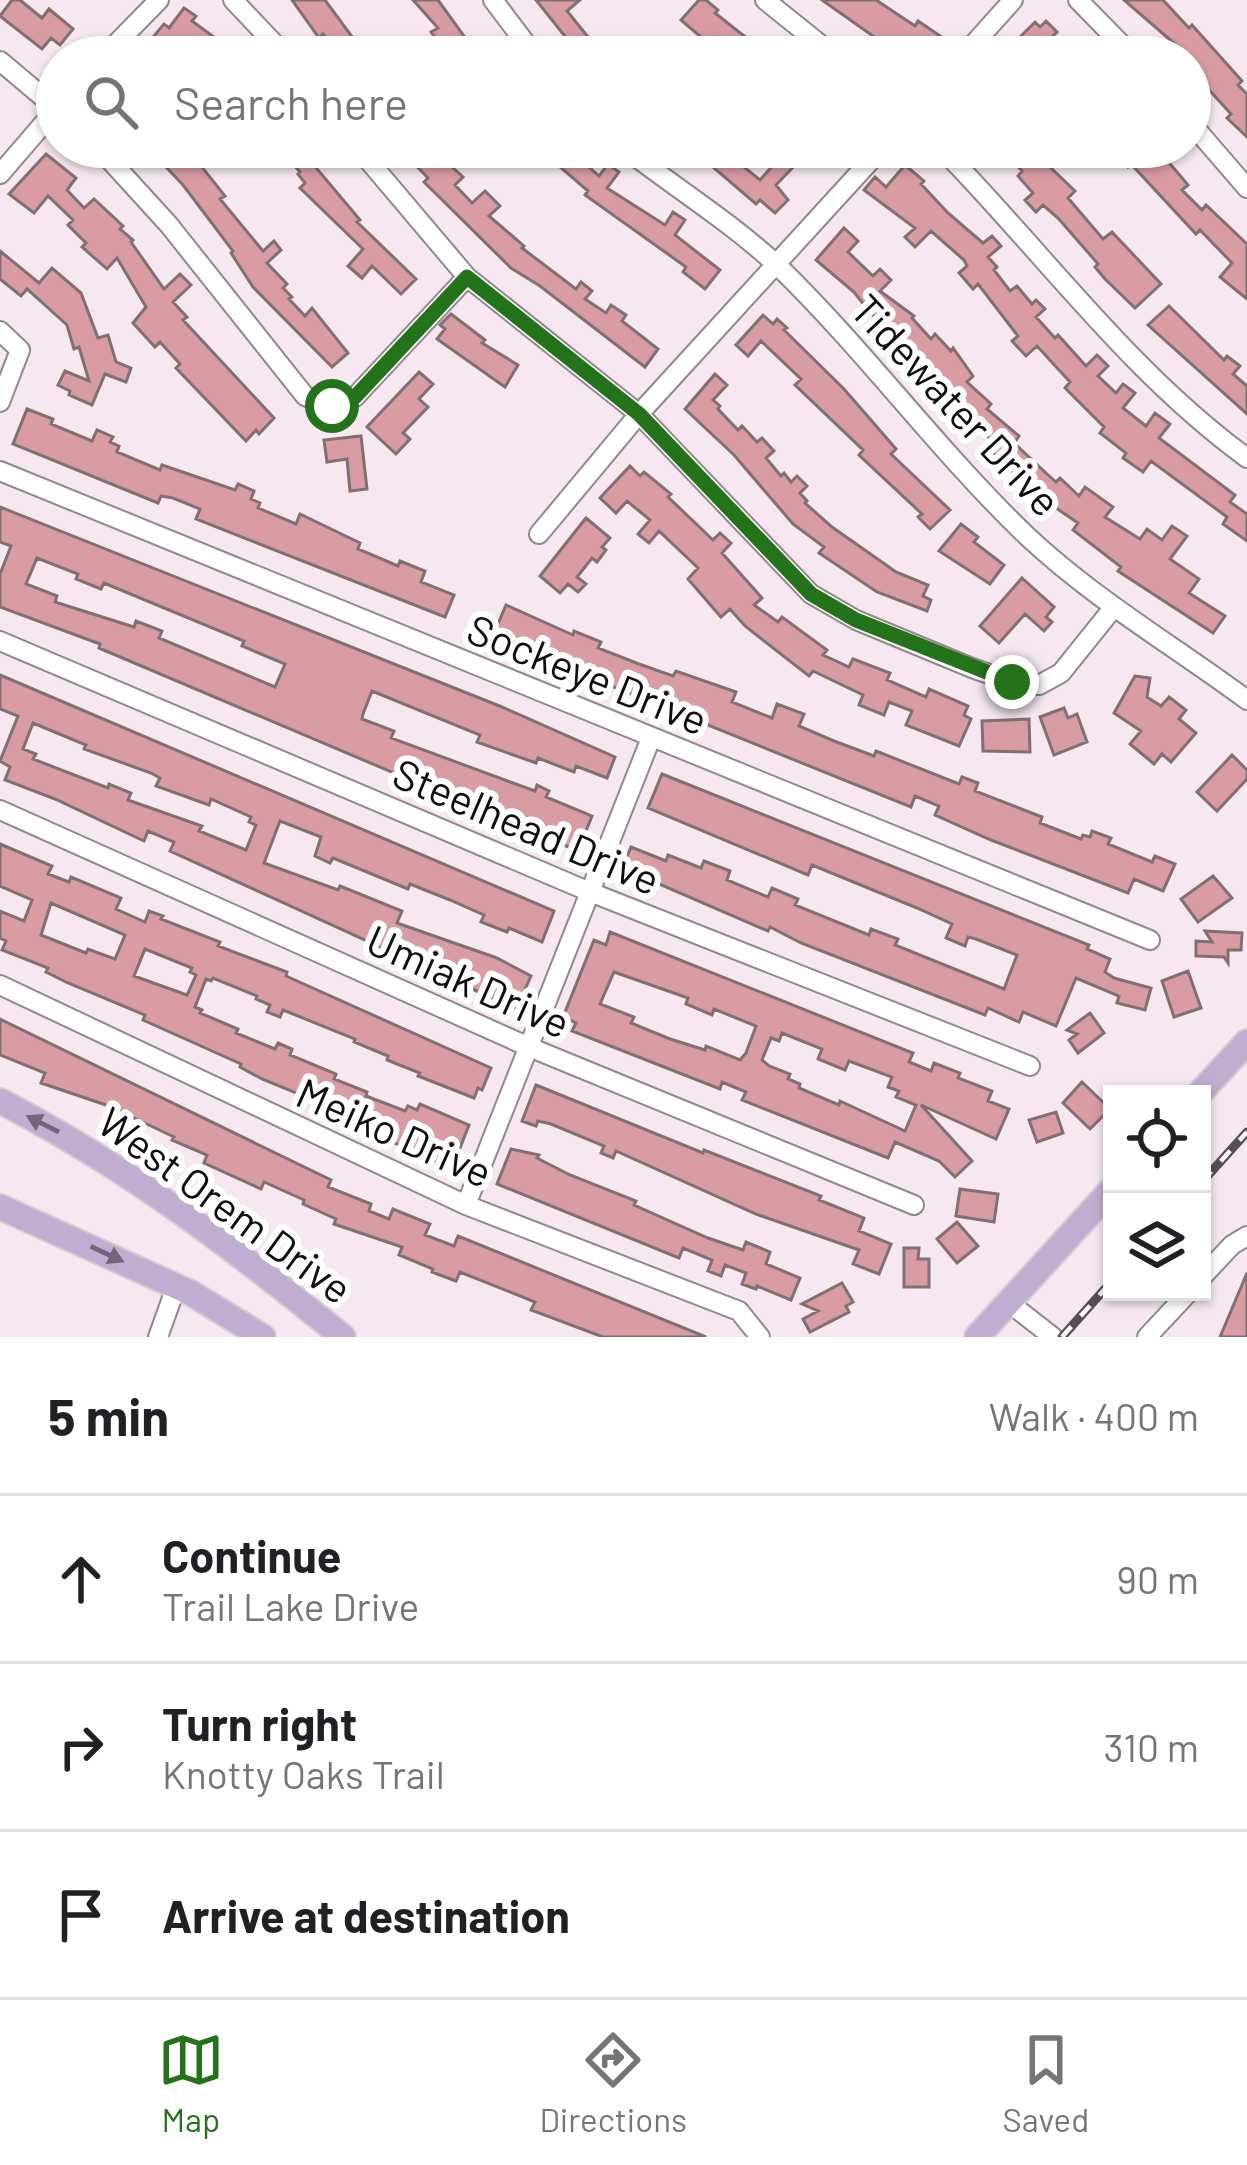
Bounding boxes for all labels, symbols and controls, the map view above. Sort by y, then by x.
search box [36,36,1211,168]
icon: search [78,69,144,135]
text: Search here [174,75,408,129]
street label: Tidewater Drive [842,283,1072,525]
route start [305,379,359,433]
street label: Sockeye Drive [460,602,715,745]
route end [985,655,1039,709]
street label: Steelhead Drive [386,746,668,904]
street label: Umiak Drive [360,913,578,1047]
street label: Meiko Drive [290,1066,500,1196]
map controls [1103,1085,1211,1301]
button: locate [1103,1085,1211,1193]
street label: West Orem Drive [90,1095,362,1313]
one-way arrow [26,1114,60,1134]
button: layers [1103,1193,1211,1301]
one-way arrow [90,1245,125,1265]
text: 5 min [48,1385,169,1446]
text: Walk · 400 m [989,1392,1199,1439]
text: Continue [162,1528,341,1582]
icon: ahead [48,1546,114,1612]
text: 90 m [1117,1555,1199,1602]
text: Trail Lake Drive [162,1582,419,1629]
text: Turn right [162,1696,357,1750]
icon: right [48,1714,114,1780]
text: 310 m [1103,1723,1199,1770]
text: Knotty Oaks Trail [162,1750,445,1797]
icon: arrive [48,1882,114,1948]
text: Arrive at destination [162,1888,570,1942]
tab: Map [158,2027,224,2139]
tab: Directions [539,2027,687,2139]
tab: Saved [1003,2027,1089,2139]

